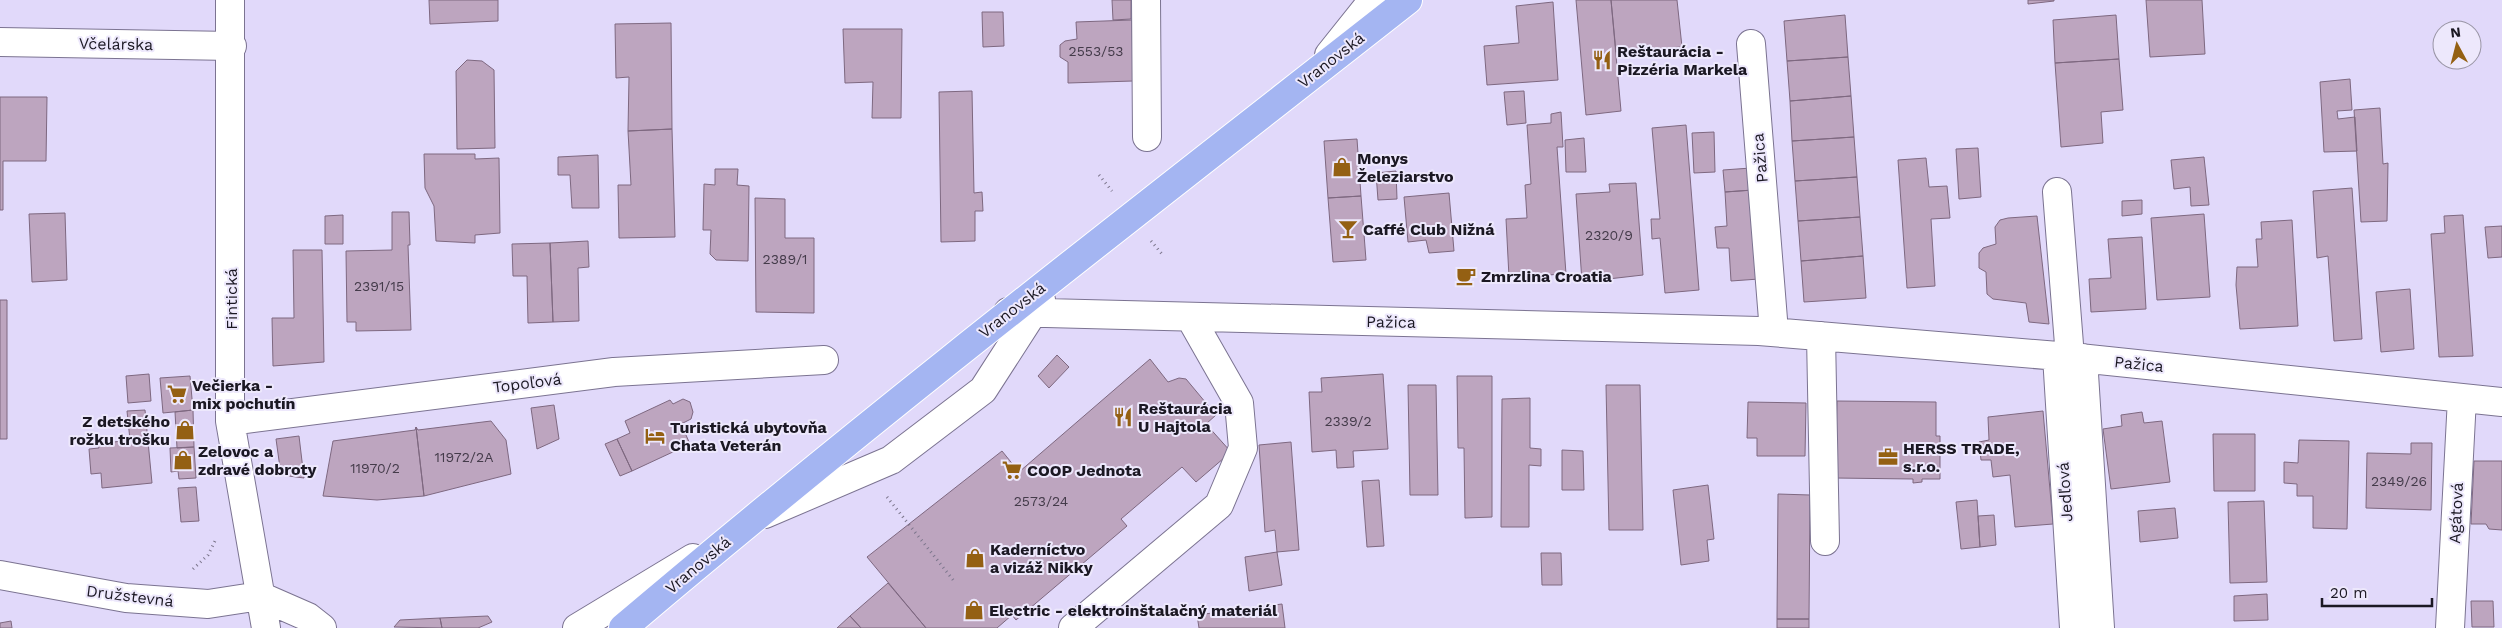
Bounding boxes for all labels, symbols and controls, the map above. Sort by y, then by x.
north arrow [2432,20,2482,70]
text: N [2449,24,2462,41]
street label: Vranovská [1294,28,1368,92]
street label: Včelárska [79,34,153,54]
place label: Reštaurácia - Pizzéria Markela [1617,42,1748,79]
house number: 2553/53 [1068,43,1124,59]
restaurant icon: Reštaurácia - Pizzéria Markela [1591,49,1613,71]
street label: Pažica [1748,132,1772,184]
place label: Monys Železiarstvo [1357,149,1454,186]
shop icon: Monys Železiarstvo [1331,156,1353,178]
bar icon: Caffé Club Nižná [1337,218,1359,240]
place label: Caffé Club Nižná [1363,220,1495,239]
house number: 2320/9 [1585,227,1633,243]
house number: 2389/1 [763,251,807,267]
cafe icon: Zmrzlina Croatia [1455,265,1477,287]
place label: Zmrzlina Croatia [1481,267,1613,286]
street label: Fintická [222,268,241,330]
house number: 2391/15 [354,278,404,294]
street label: Vranovská [975,278,1049,342]
street label: Pažica [1366,312,1416,332]
street label: Pažica [2113,352,2165,376]
street label: Topoľová [492,369,562,397]
place label: Večierka - mix pochutín [192,376,295,413]
supermarket icon: Večierka - mix pochutín [166,383,188,405]
place label: Reštaurácia U Hajtola [1138,399,1233,436]
restaurant icon: Reštaurácia U Hajtola [1112,406,1134,428]
place label: Z detského rožku trošku [70,412,170,449]
house number: 2339/2 [1324,413,1372,429]
place label: Turistická ubytovňa Chata Veterán [670,418,828,455]
shop icon: Z detského rožku trošku [174,419,196,441]
hotel icon: Turistická ubytovňa Chata Veterán [644,425,666,447]
place label: HERSS TRADE, s.r.o. [1903,439,2020,476]
place label: Zelovoc a zdravé dobroty [198,442,318,479]
office icon: HERSS TRADE, s.r.o. [1877,446,1899,468]
shop icon: Zelovoc a zdravé dobroty [172,449,194,471]
house number: 11972/2A [435,449,493,465]
supermarket icon: COOP Jednota [1001,459,1023,481]
house number: 11970/2 [350,460,400,476]
place label: COOP Jednota [1027,461,1142,480]
street label: Jedľová [2053,461,2077,523]
house number: 2349/26 [2371,473,2427,489]
street label: Agátová [2445,482,2467,544]
house number: 2573/24 [1014,493,1068,509]
street label: Vranovská [662,532,734,598]
place label: Kaderníctvo a vizáž Nikky [990,540,1094,577]
shop icon: Kaderníctvo a vizáž Nikky [964,547,986,569]
scale bar [2322,576,2432,608]
street label: Družstevná [85,581,175,611]
text: 20 m [2330,584,2368,602]
shop icon: Electric - elektroinštalačný materiál [963,599,985,621]
place label: Electric - elektroinštalačný materiál [989,601,1278,620]

